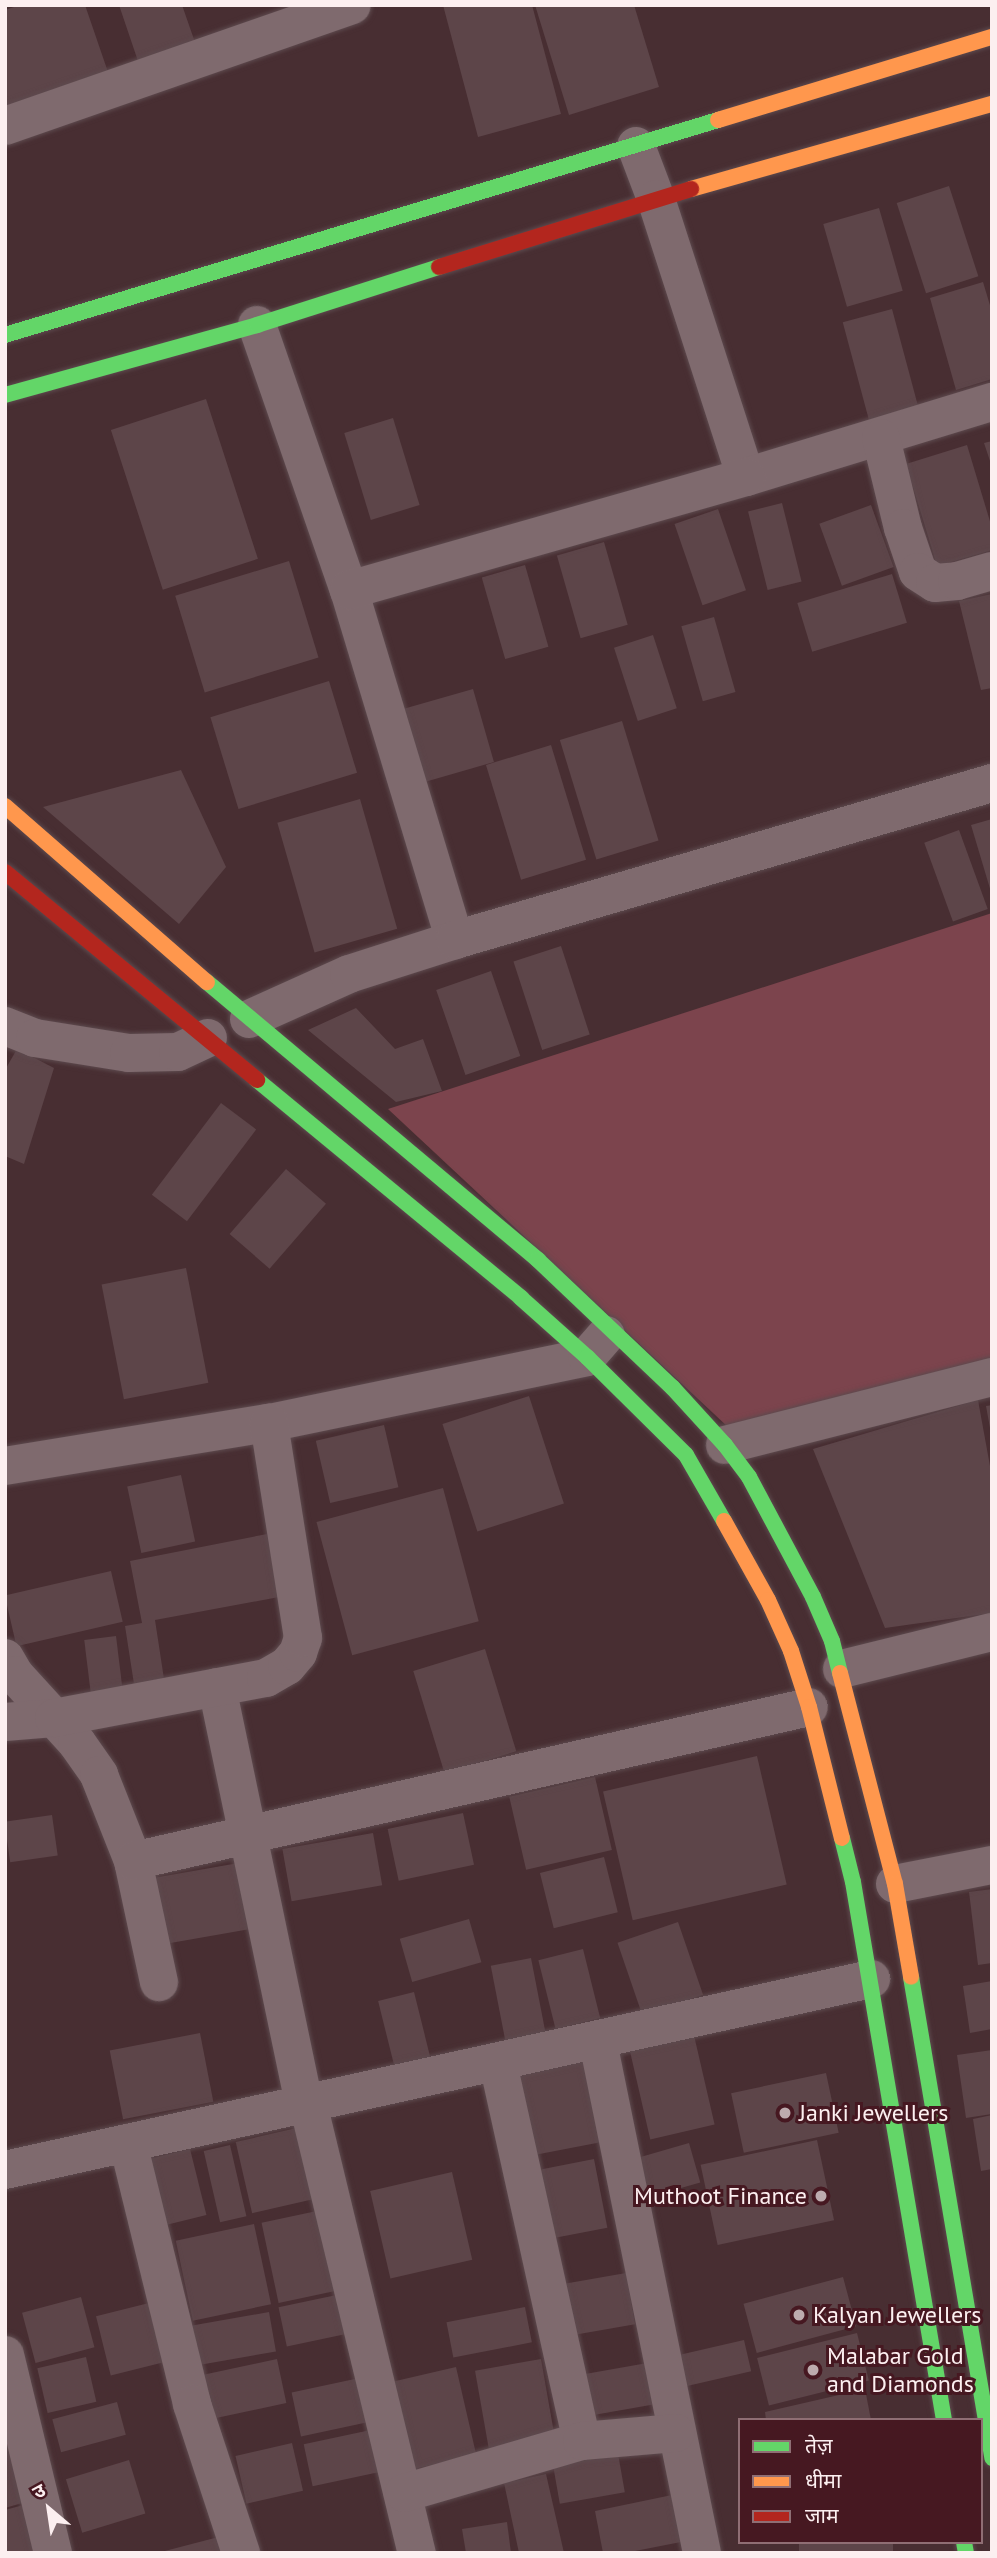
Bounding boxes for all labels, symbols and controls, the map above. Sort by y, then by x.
place label: Janki Jewellers [799,2099,948,2127]
marker: Janki Jewellers [777,2105,793,2121]
place label: Muthoot Finance [634,2182,807,2210]
marker: Muthoot Finance [813,2188,829,2204]
place label: Kalyan Jewellers [813,2301,981,2329]
marker: Kalyan Jewellers [791,2307,807,2323]
place label: Malabar Gold and Diamonds [827,2342,974,2398]
marker: Malabar Gold and Diamonds [805,2362,821,2378]
legend [738,2418,983,2544]
text: तेज़ [805,2432,833,2459]
text: धीमा [805,2467,841,2494]
north arrow [14,2474,84,2544]
text: उ [28,2477,50,2504]
text: जाम [805,2502,839,2529]

